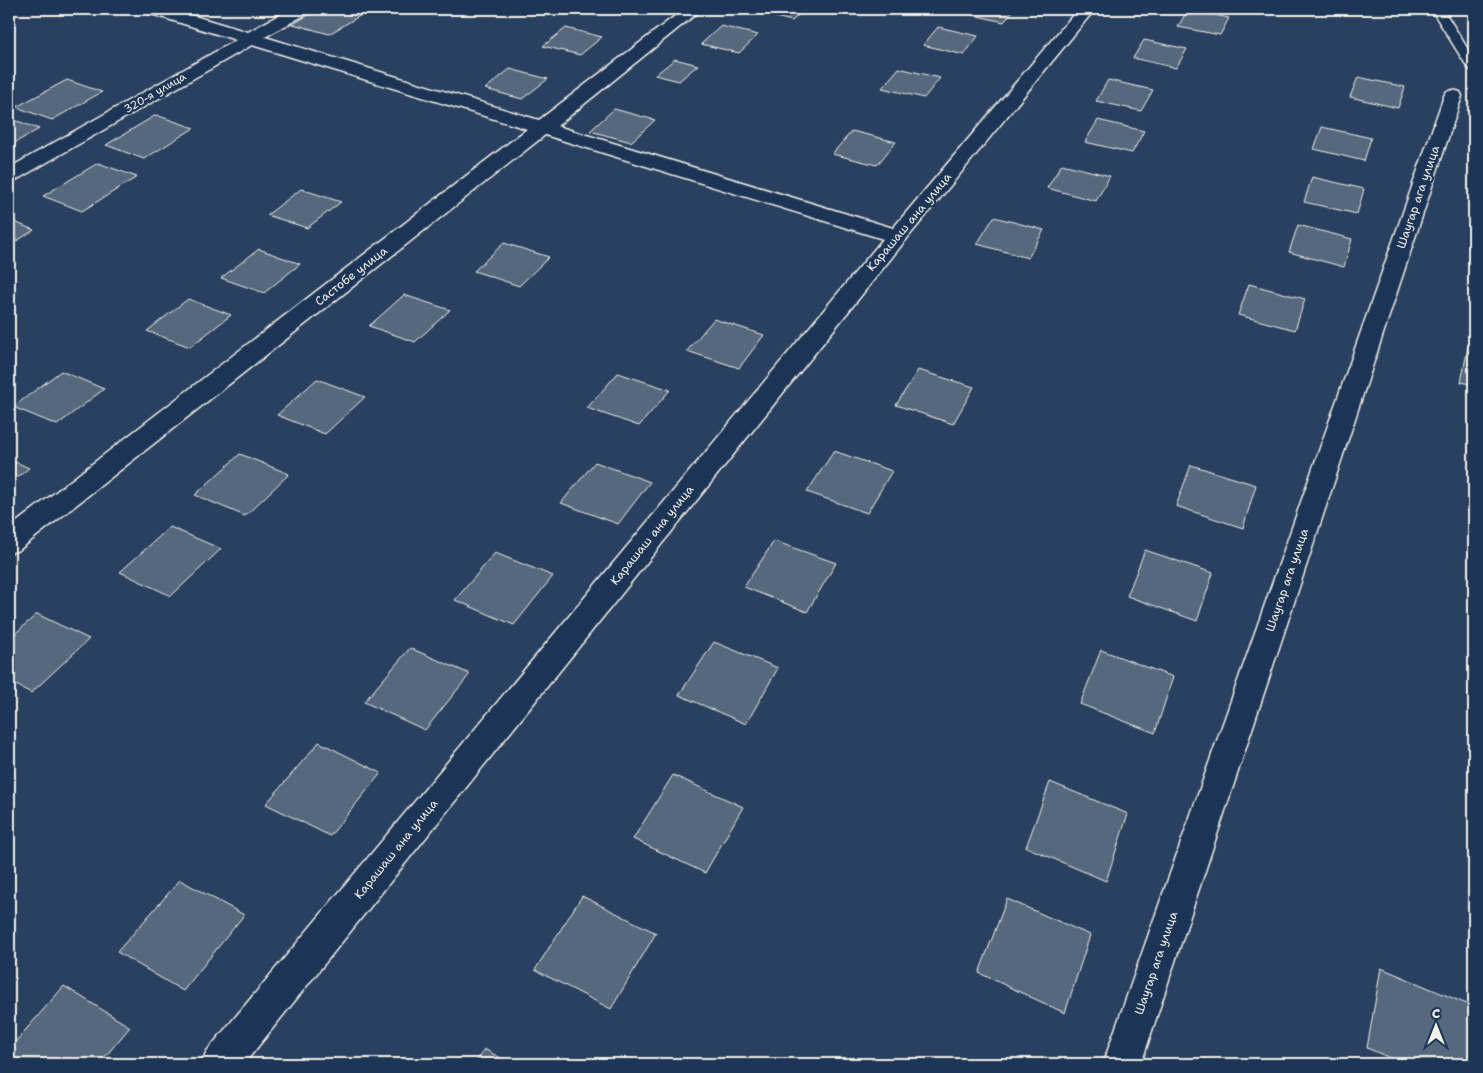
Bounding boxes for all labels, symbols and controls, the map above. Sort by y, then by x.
street label: 320-я улица [121,69,189,117]
street label: Шаугар ага улица [1393,143,1443,251]
street label: Карашаш ана улица [863,169,955,275]
street label: Састобе улица [312,242,391,309]
street label: Карашаш ана улица [607,481,698,588]
street label: Шаугар ага улица [1262,526,1312,634]
street label: Карашаш ана улица [351,795,442,902]
street label: Шаугар ага улица [1131,909,1181,1017]
north arrow [1410,1000,1460,1050]
text: С [1432,1004,1440,1022]

